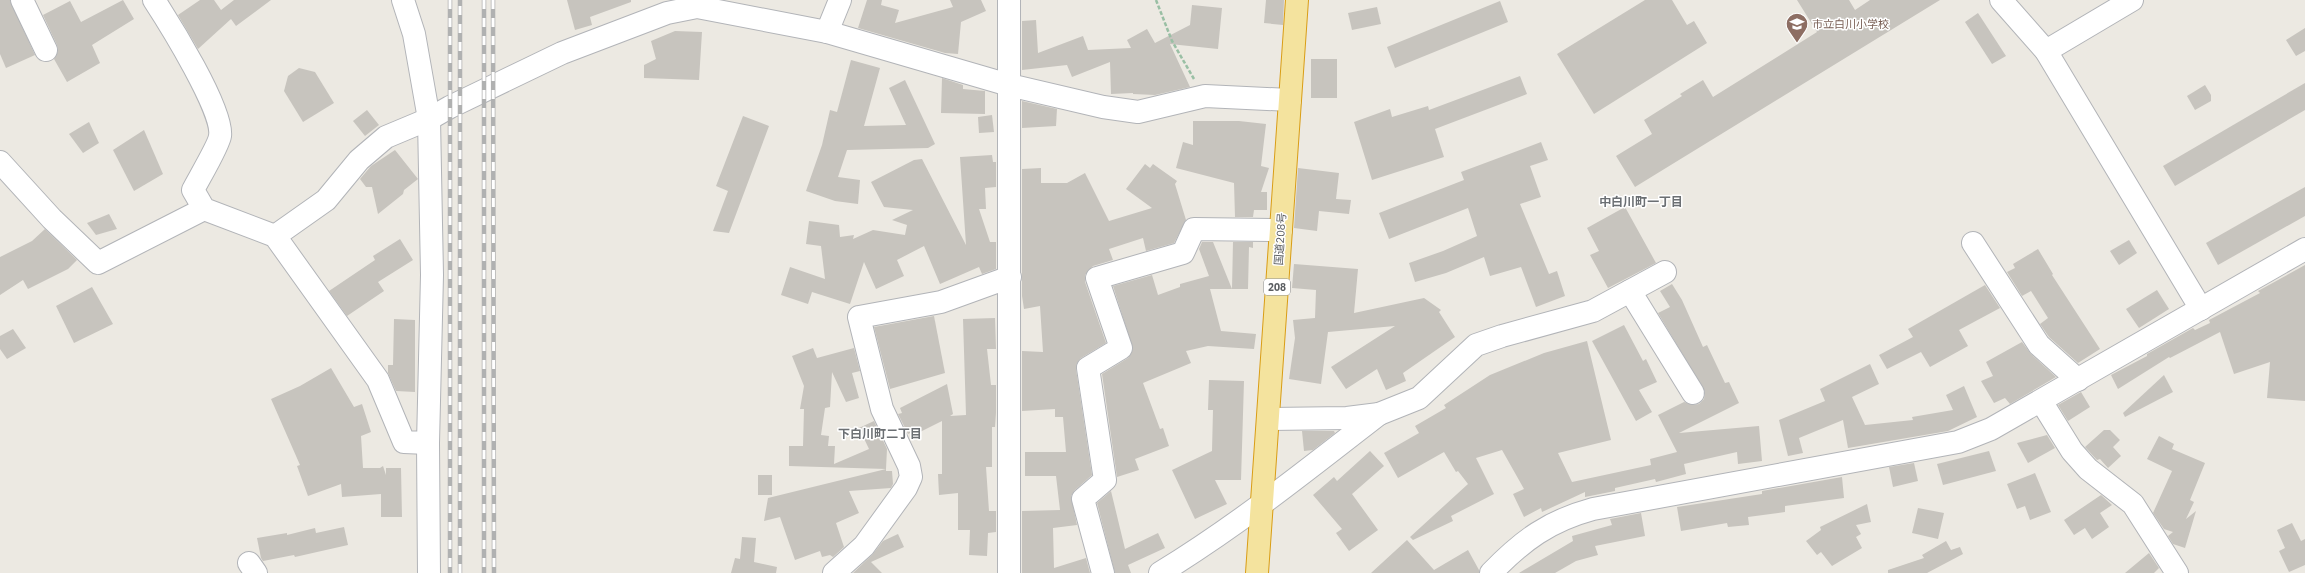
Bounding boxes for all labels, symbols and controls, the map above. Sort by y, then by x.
school or university icon: 市立白川小学校 [1784,11,1810,44]
place label: 市立白川小学校 [1812,17,1889,31]
district label: 中白川町一丁目 [1599,194,1683,209]
street label: 国道208号 [1271,212,1289,266]
road number: 208 [1264,279,1290,295]
district label: 下白川町二丁目 [838,426,922,441]

